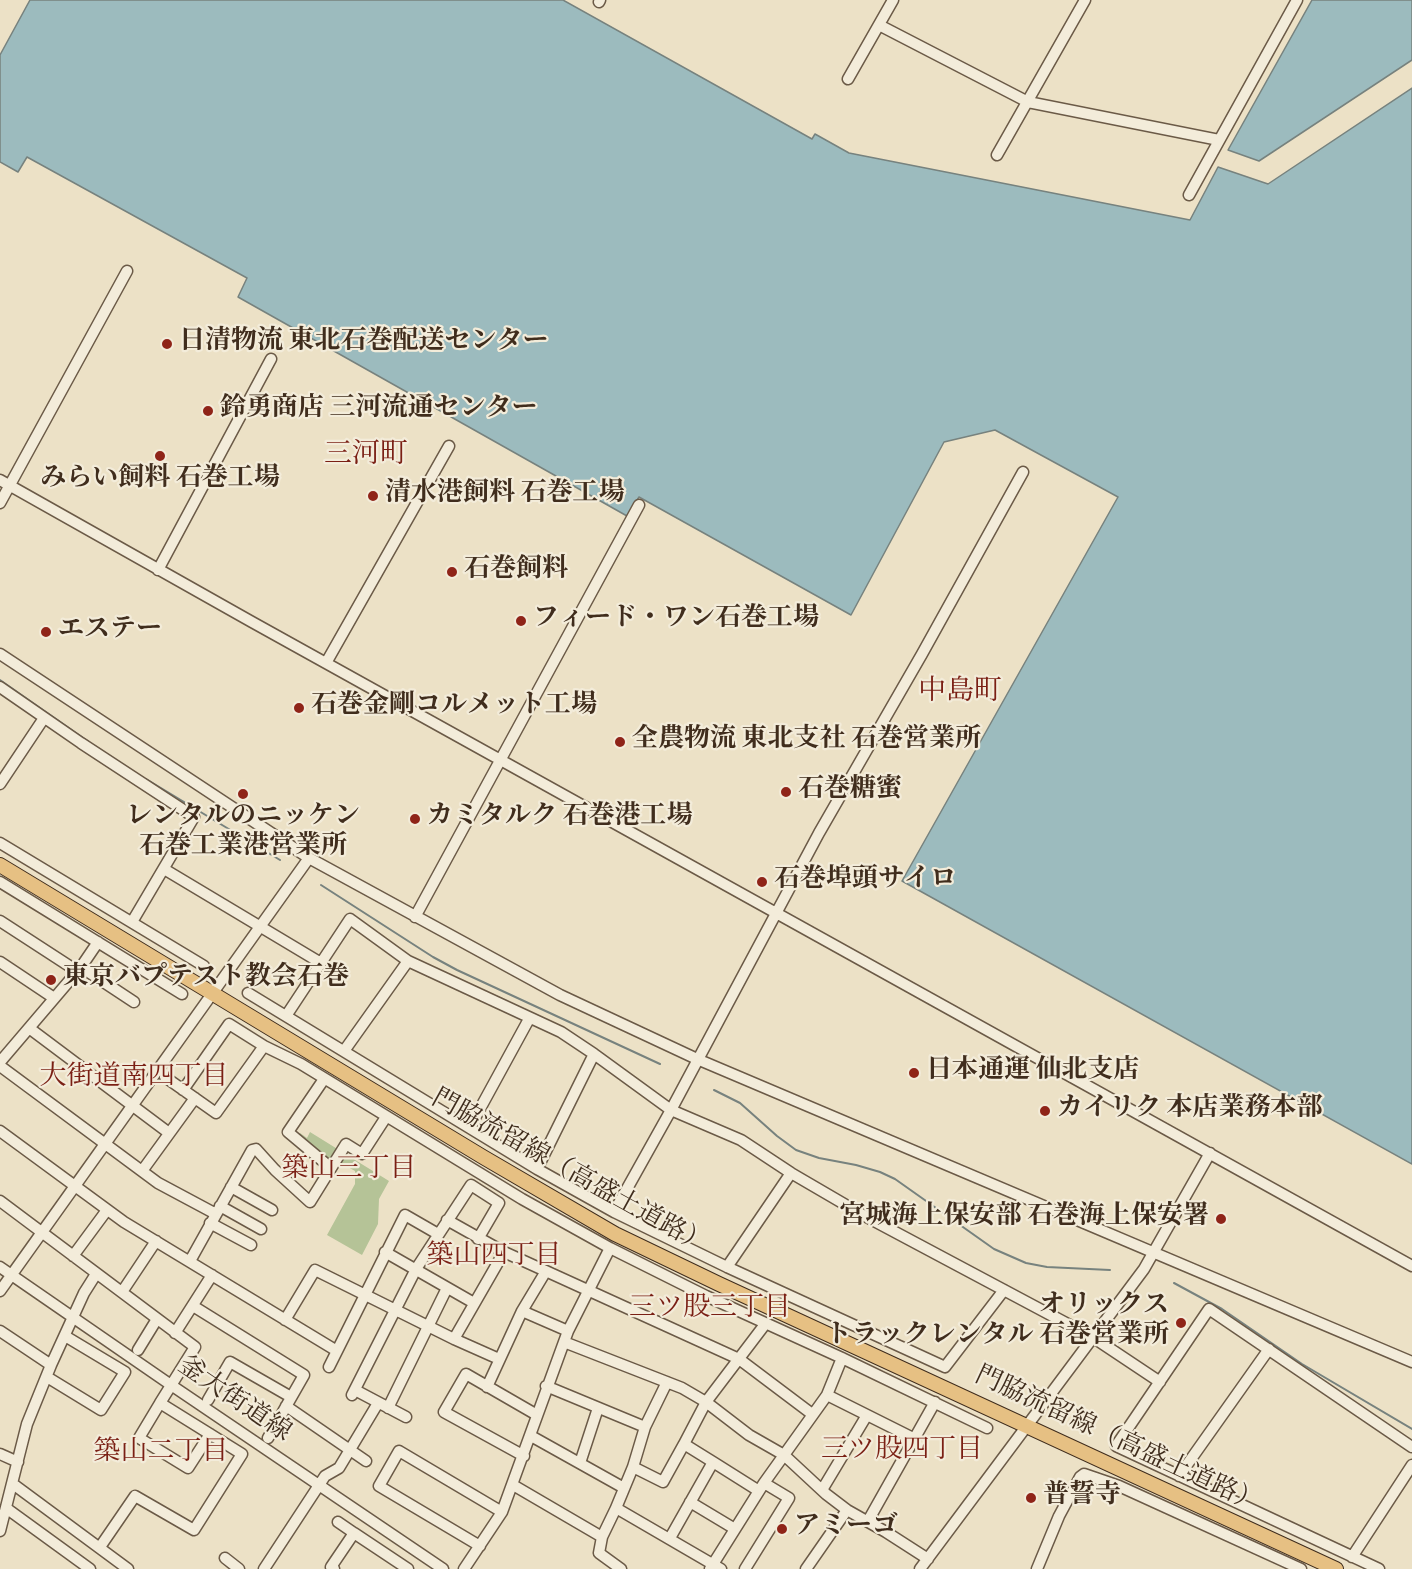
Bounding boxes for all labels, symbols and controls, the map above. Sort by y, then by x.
place label: 日清物流 東北石巻配送センター [179,328,549,360]
marker: 日清物流 東北石巻配送センター [160,337,174,351]
place label: 鈴勇商店 三河流通センター [220,395,538,427]
marker: 鈴勇商店 三河流通センター [201,404,215,418]
district label: 三河町 [324,440,408,474]
marker: みらい飼料 石巻工場 [153,449,167,463]
place label: みらい飼料 石巻工場 [40,465,280,497]
place label: 清水港飼料 石巻工場 [385,480,625,512]
marker: 清水港飼料 石巻工場 [366,489,380,503]
place label: 石巻飼料 [464,556,568,588]
marker: 石巻飼料 [445,565,459,579]
place label: フィード・ワン石巻工場 [533,605,819,637]
marker: フィード・ワン石巻工場 [514,614,528,628]
place label: エステー [58,616,162,648]
marker: エステー [39,625,53,639]
district label: 中島町 [918,677,1002,711]
place label: 石巻金剛コルメット工場 [311,692,597,724]
marker: 石巻金剛コルメット工場 [292,701,306,715]
place label: 全農物流 東北支社 石巻営業所 [632,726,981,758]
marker: 全農物流 東北支社 石巻営業所 [613,735,627,749]
place label: 石巻糖蜜 [798,776,902,808]
marker: 石巻糖蜜 [779,785,793,799]
marker: レンタルのニッケン 石巻工業港営業所 [236,787,250,801]
place label: レンタルのニッケン 石巻工業港営業所 [126,803,360,864]
place label: カミタルク 石巻港工場 [427,803,693,835]
marker: カミタルク 石巻港工場 [408,812,422,826]
place label: 石巻埠頭サイロ [774,866,956,898]
marker: 石巻埠頭サイロ [755,875,769,889]
place label: 東京バプテスト教会石巻 [63,964,349,996]
marker: 東京バプテスト教会石巻 [44,973,58,987]
place label: 日本通運 仙北支店 [926,1057,1140,1089]
district label: 大街道南四丁目 [40,1063,228,1095]
marker: 日本通運 仙北支店 [907,1066,921,1080]
street label: 門脇流留線（高盛土道路） [425,1085,713,1263]
place label: カイリク 本店業務本部 [1057,1095,1323,1127]
marker: カイリク 本店業務本部 [1038,1104,1052,1118]
district label: 築山三丁目 [282,1155,416,1187]
place label: 宮城海上保安部 石巻海上保安署 [839,1203,1209,1235]
marker: 宮城海上保安部 石巻海上保安署 [1214,1212,1228,1226]
district label: 築山四丁目 [427,1242,561,1274]
place label: オリックス トラックレンタル 石巻営業所 [825,1292,1169,1354]
district label: 三ツ股三丁目 [629,1294,791,1326]
marker: オリックス トラックレンタル 石巻営業所 [1174,1316,1188,1330]
street label: 釜大街道線 [170,1352,296,1450]
street label: 門脇流留線（高盛土道路） [969,1362,1265,1522]
district label: 三ツ股四丁目 [821,1436,983,1468]
district label: 築山二丁目 [94,1438,228,1470]
place label: 普誓寺 [1043,1482,1121,1514]
marker: 普誓寺 [1024,1491,1038,1505]
place label: アミーゴ [794,1513,898,1545]
marker: アミーゴ [775,1522,789,1536]

